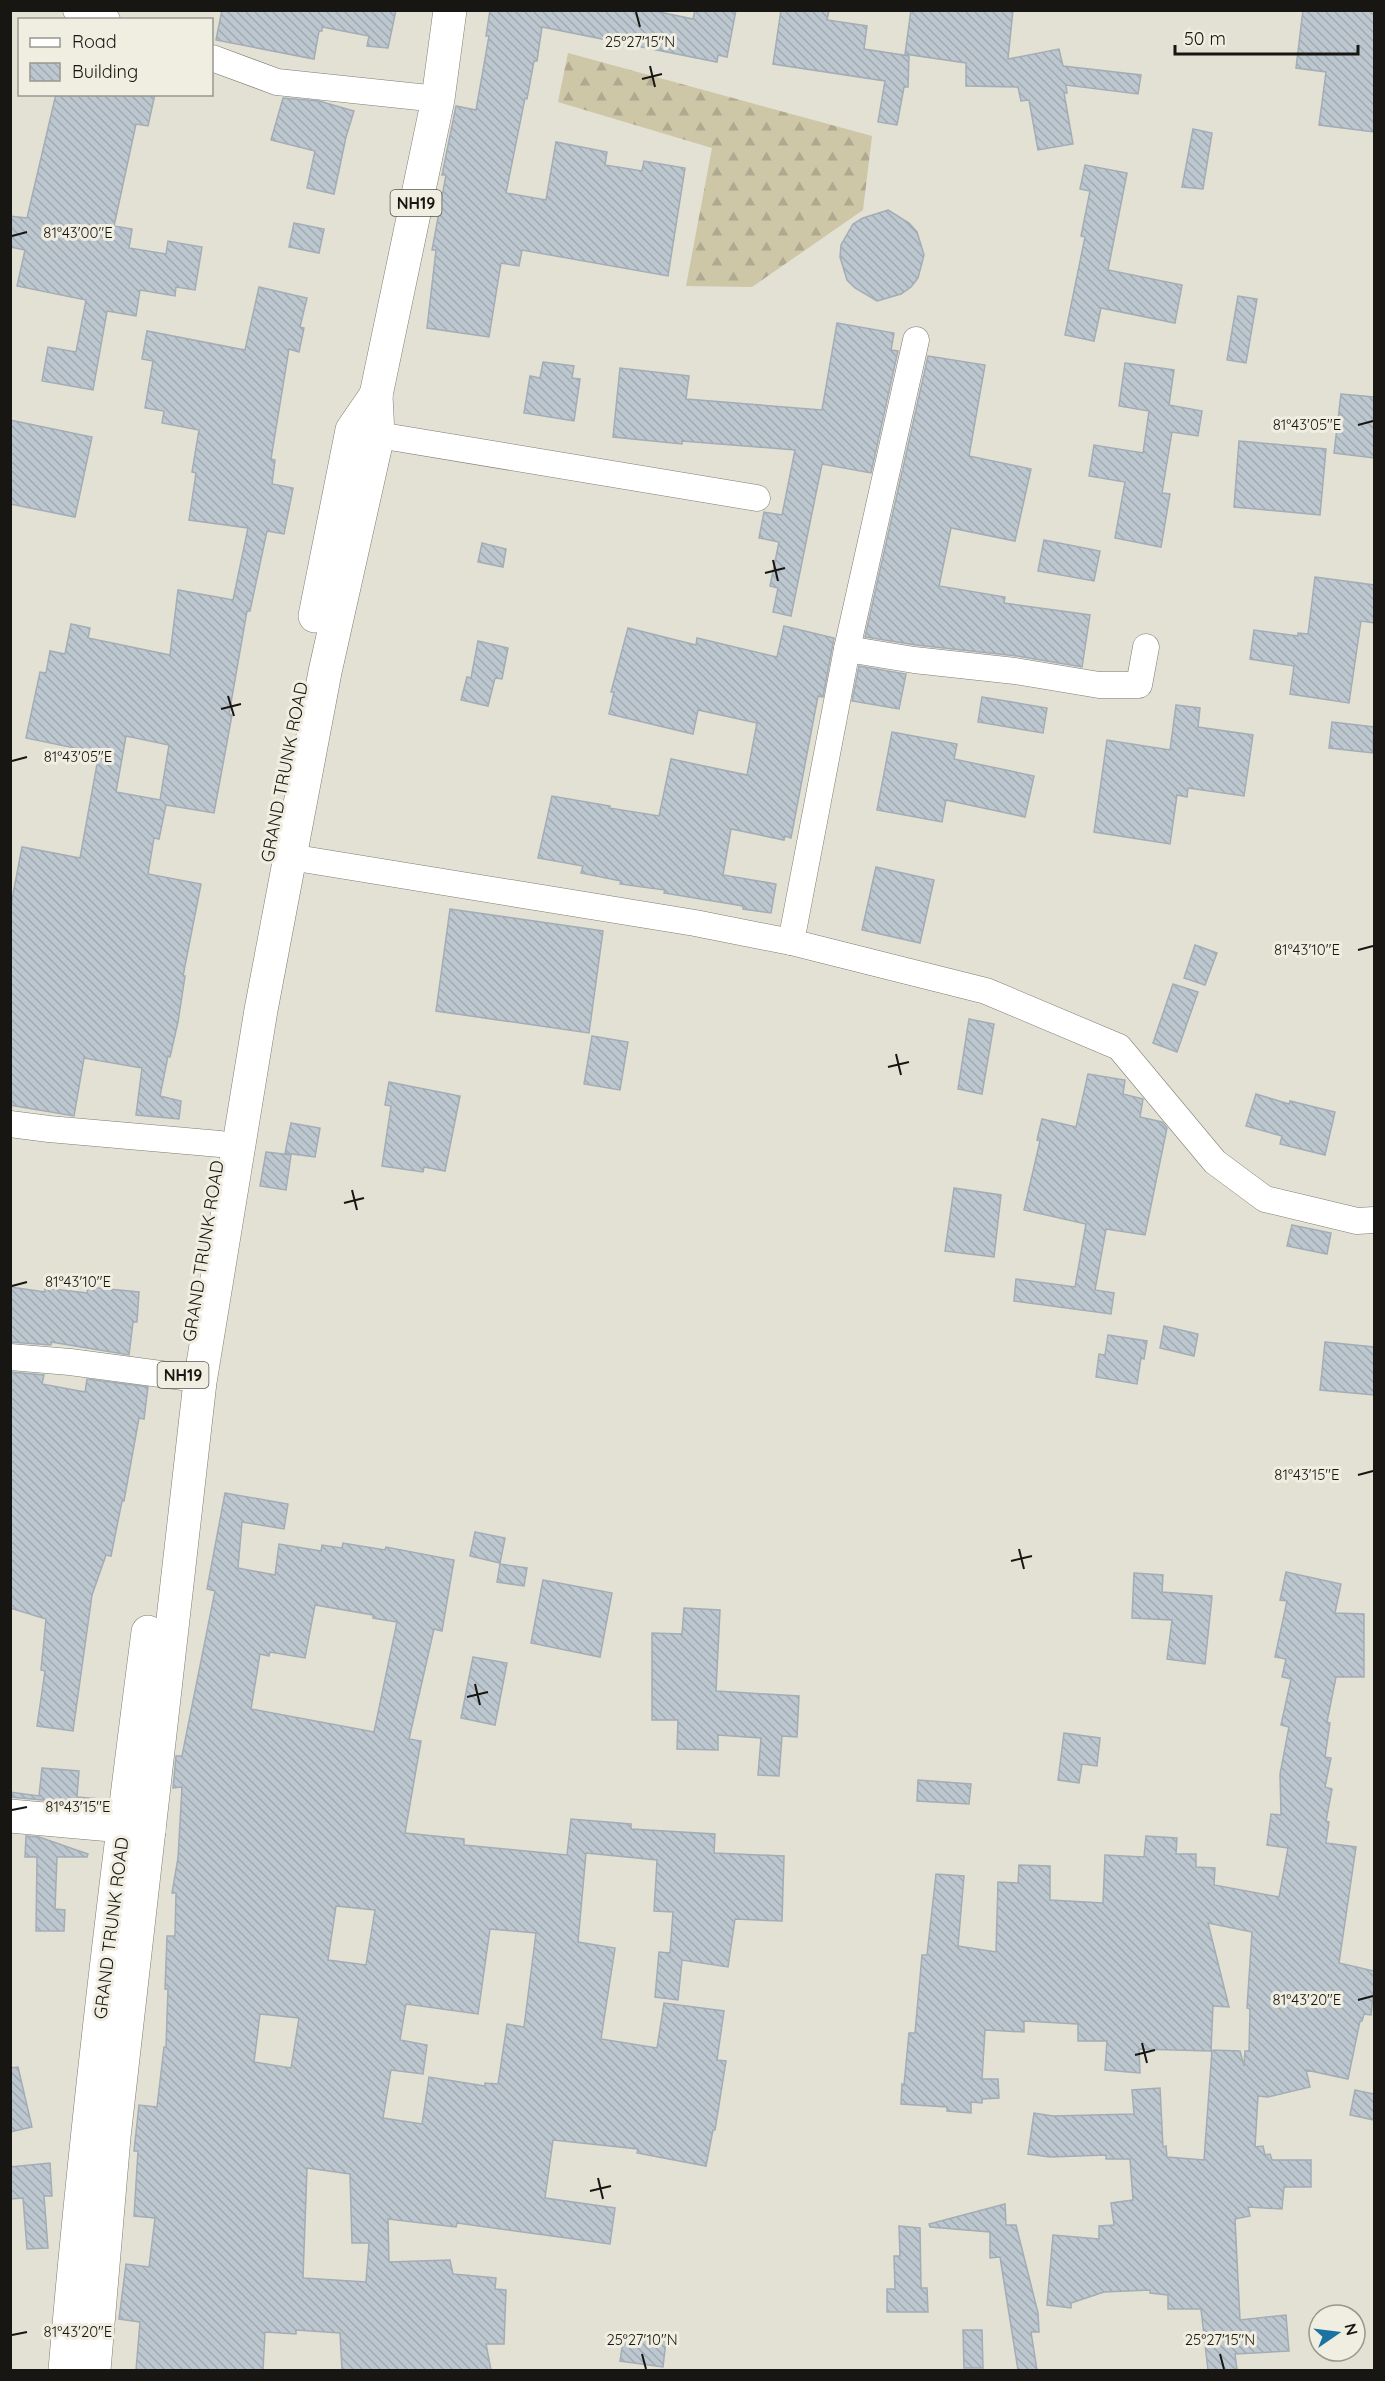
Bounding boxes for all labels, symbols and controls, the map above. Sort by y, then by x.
legend [18,18,213,96]
scale bar [1175,18,1358,56]
text: 50 m [1184,27,1226,50]
text: Road [72,30,117,53]
text: 25°27'15"N [605,32,675,51]
text: Building [72,60,138,83]
road number: NH19 [390,190,442,216]
text: 81°43'00"E [43,223,113,242]
text: 81°43'05"E [1273,415,1341,434]
street label: GRAND TRUNK ROAD [255,680,313,864]
text: 81°43'05"E [44,747,112,766]
text: 81°43'10"E [1274,940,1340,959]
street label: GRAND TRUNK ROAD [177,1159,229,1343]
text: 81°43'10"E [45,1272,111,1291]
road number: NH19 [158,1362,208,1388]
text: 81°43'15"E [1274,1465,1340,1484]
text: 81°43'15"E [45,1797,111,1816]
street label: GRAND TRUNK ROAD [88,1836,134,2020]
text: 81°43'20"E [1273,1990,1341,2009]
north arrow [1307,2303,1367,2363]
text: N [1340,2321,1363,2337]
text: 81°43'20"E [44,2322,112,2341]
text: 25°27'10"N [606,2330,678,2349]
text: 25°27'15"N [1185,2330,1255,2349]

